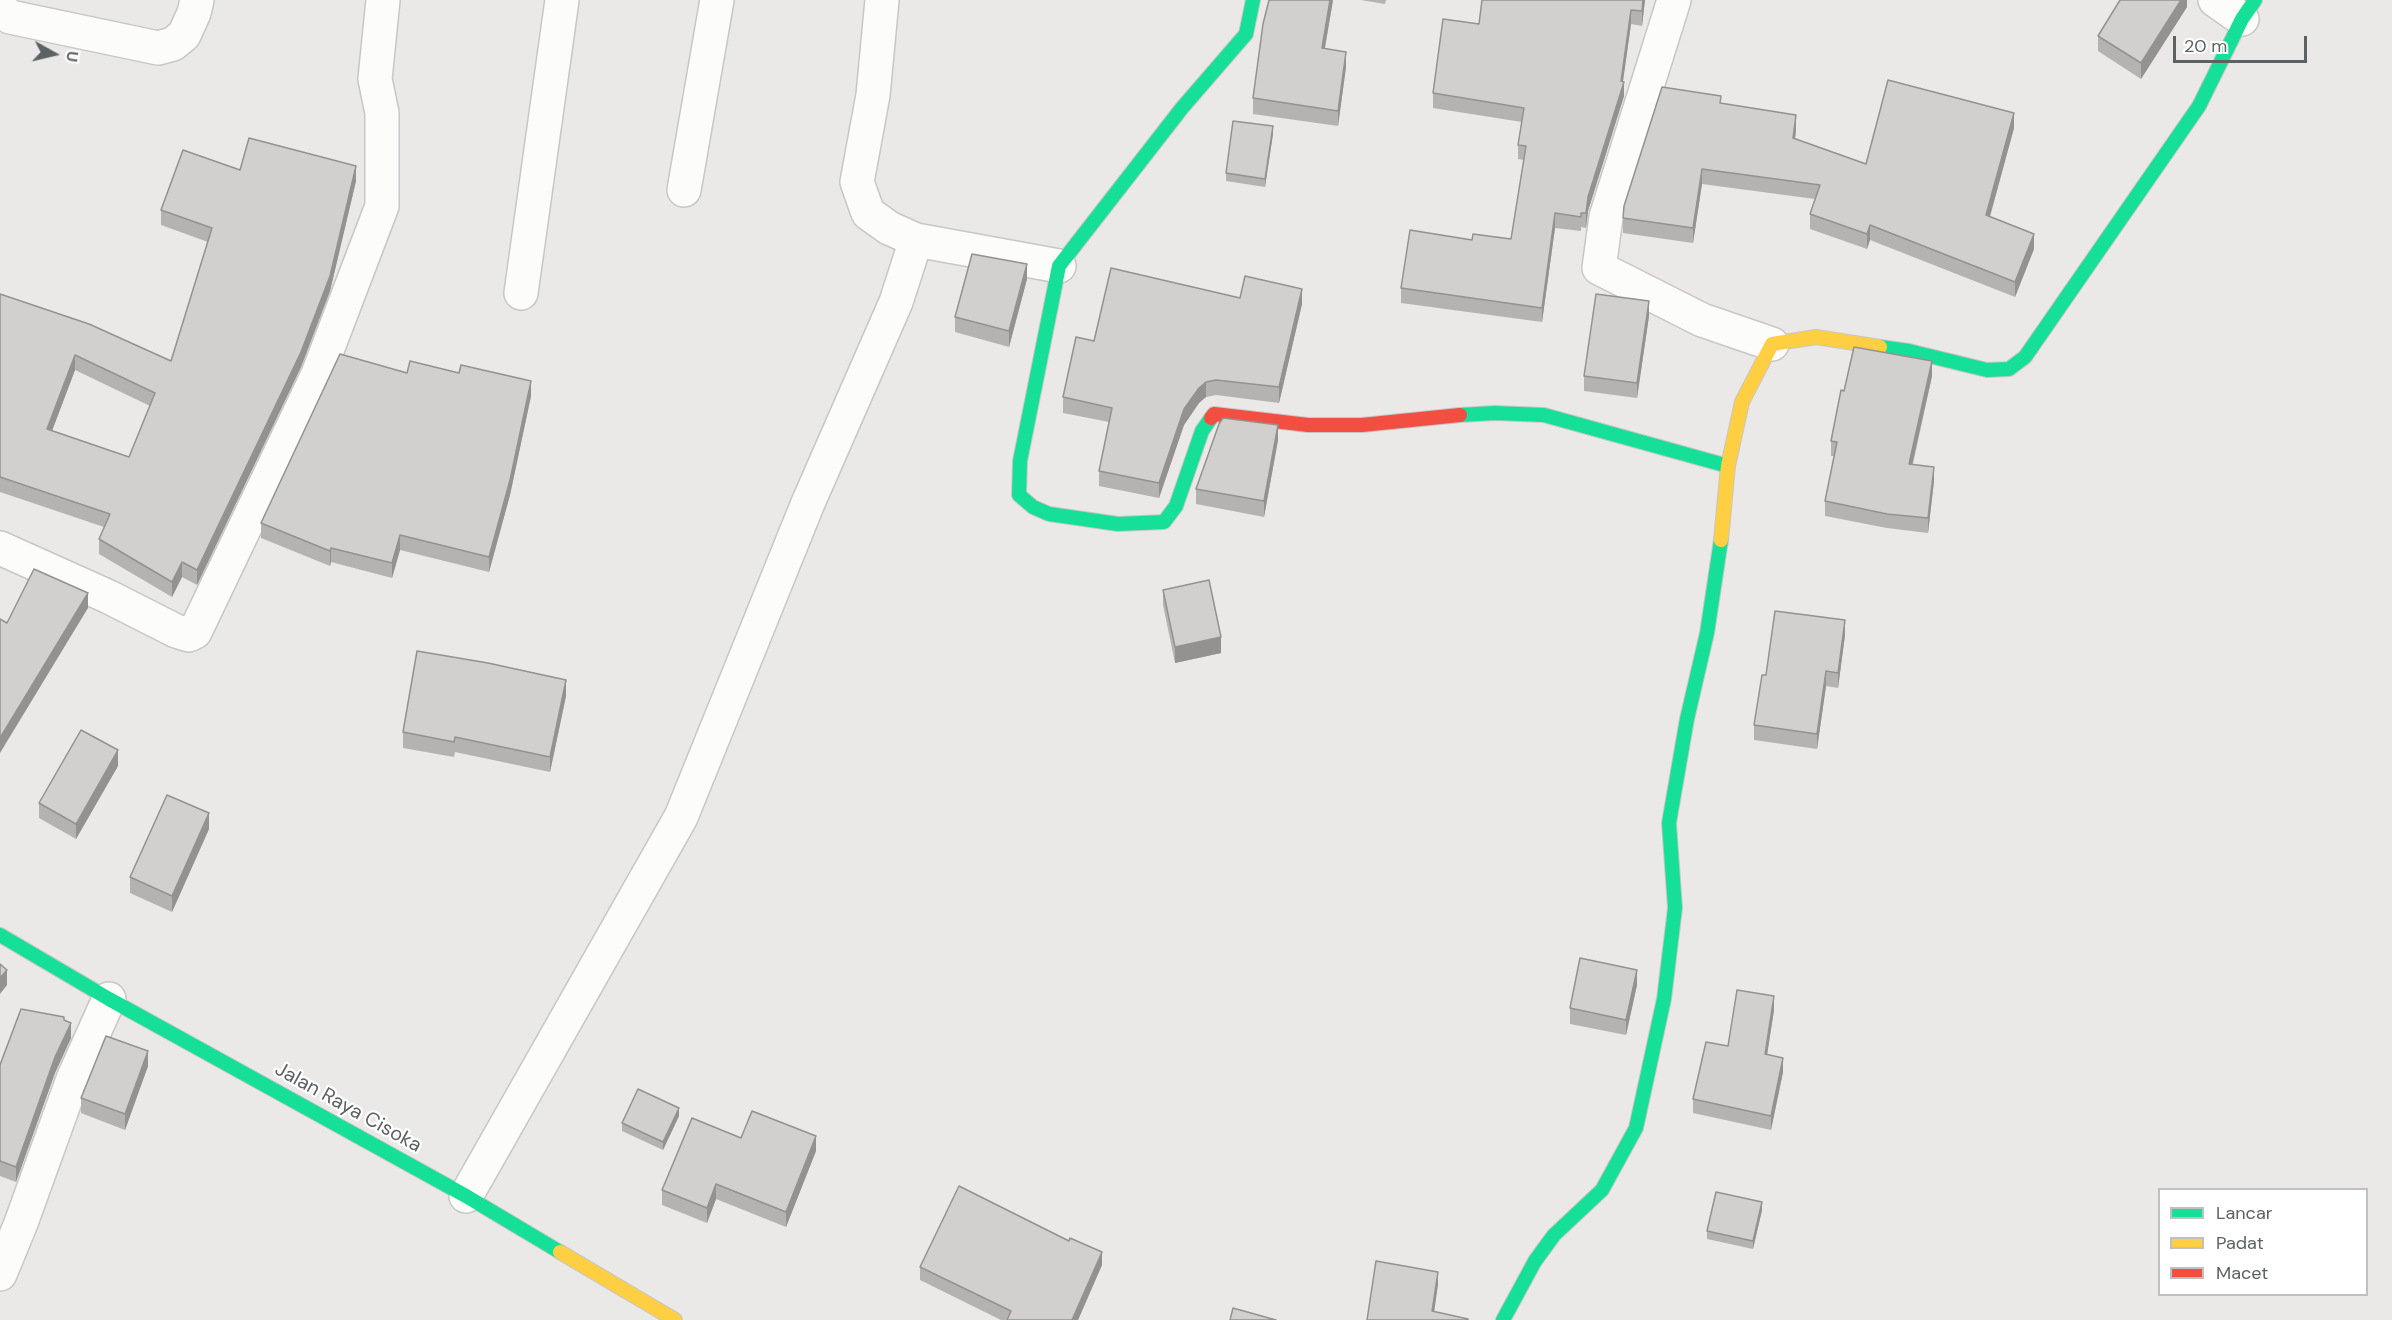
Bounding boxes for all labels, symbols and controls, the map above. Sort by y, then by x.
north arrow [24,24,84,84]
scale bar [2176,24,2310,62]
text: 20 m [2184,34,2227,58]
text: U [61,50,83,63]
street label: Jalan Raya Cisoka [271,1058,425,1158]
legend [2158,1188,2368,1296]
text: Lancar [2216,1201,2272,1225]
text: Padat [2216,1231,2264,1255]
text: Macet [2216,1261,2268,1285]

